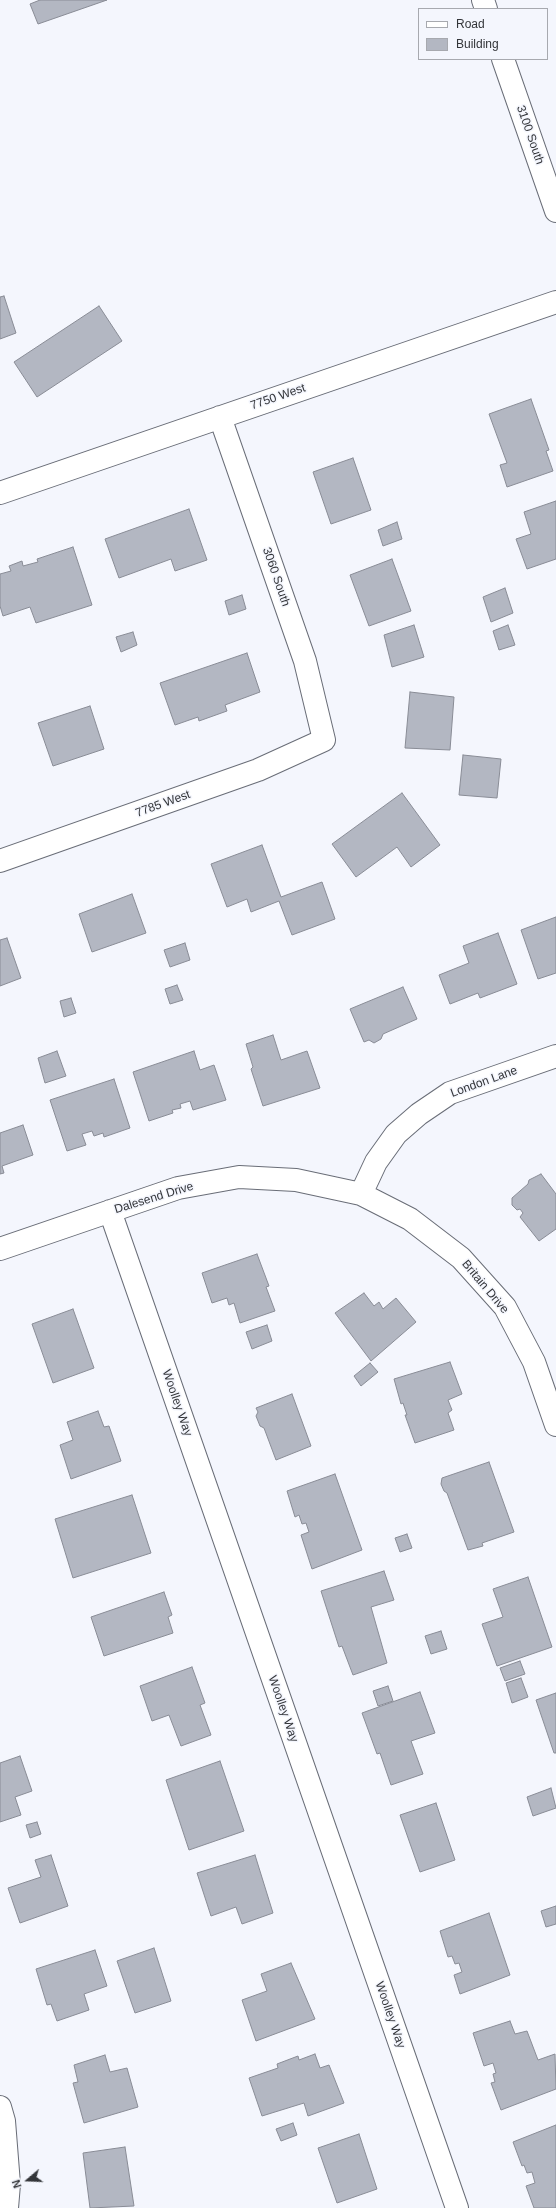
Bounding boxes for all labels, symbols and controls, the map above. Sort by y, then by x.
legend [418,8,548,60]
text: Road [456,17,485,31]
text: Building [456,37,499,51]
street label: 3100 South [513,104,547,166]
street label: 7750 West [249,381,307,413]
street label: 3060 South [259,546,293,608]
street label: 7785 West [134,787,192,821]
street label: London Lane [449,1063,519,1101]
street label: Dalesend Drive [113,1179,195,1217]
street label: Britain Drive [458,1257,512,1317]
street label: Woolley Way [159,1368,195,1438]
street label: Woolley Way [265,1674,301,1744]
street label: Woolley Way [372,1980,408,2050]
north arrow [8,2160,48,2200]
text: N [10,2178,24,2190]

